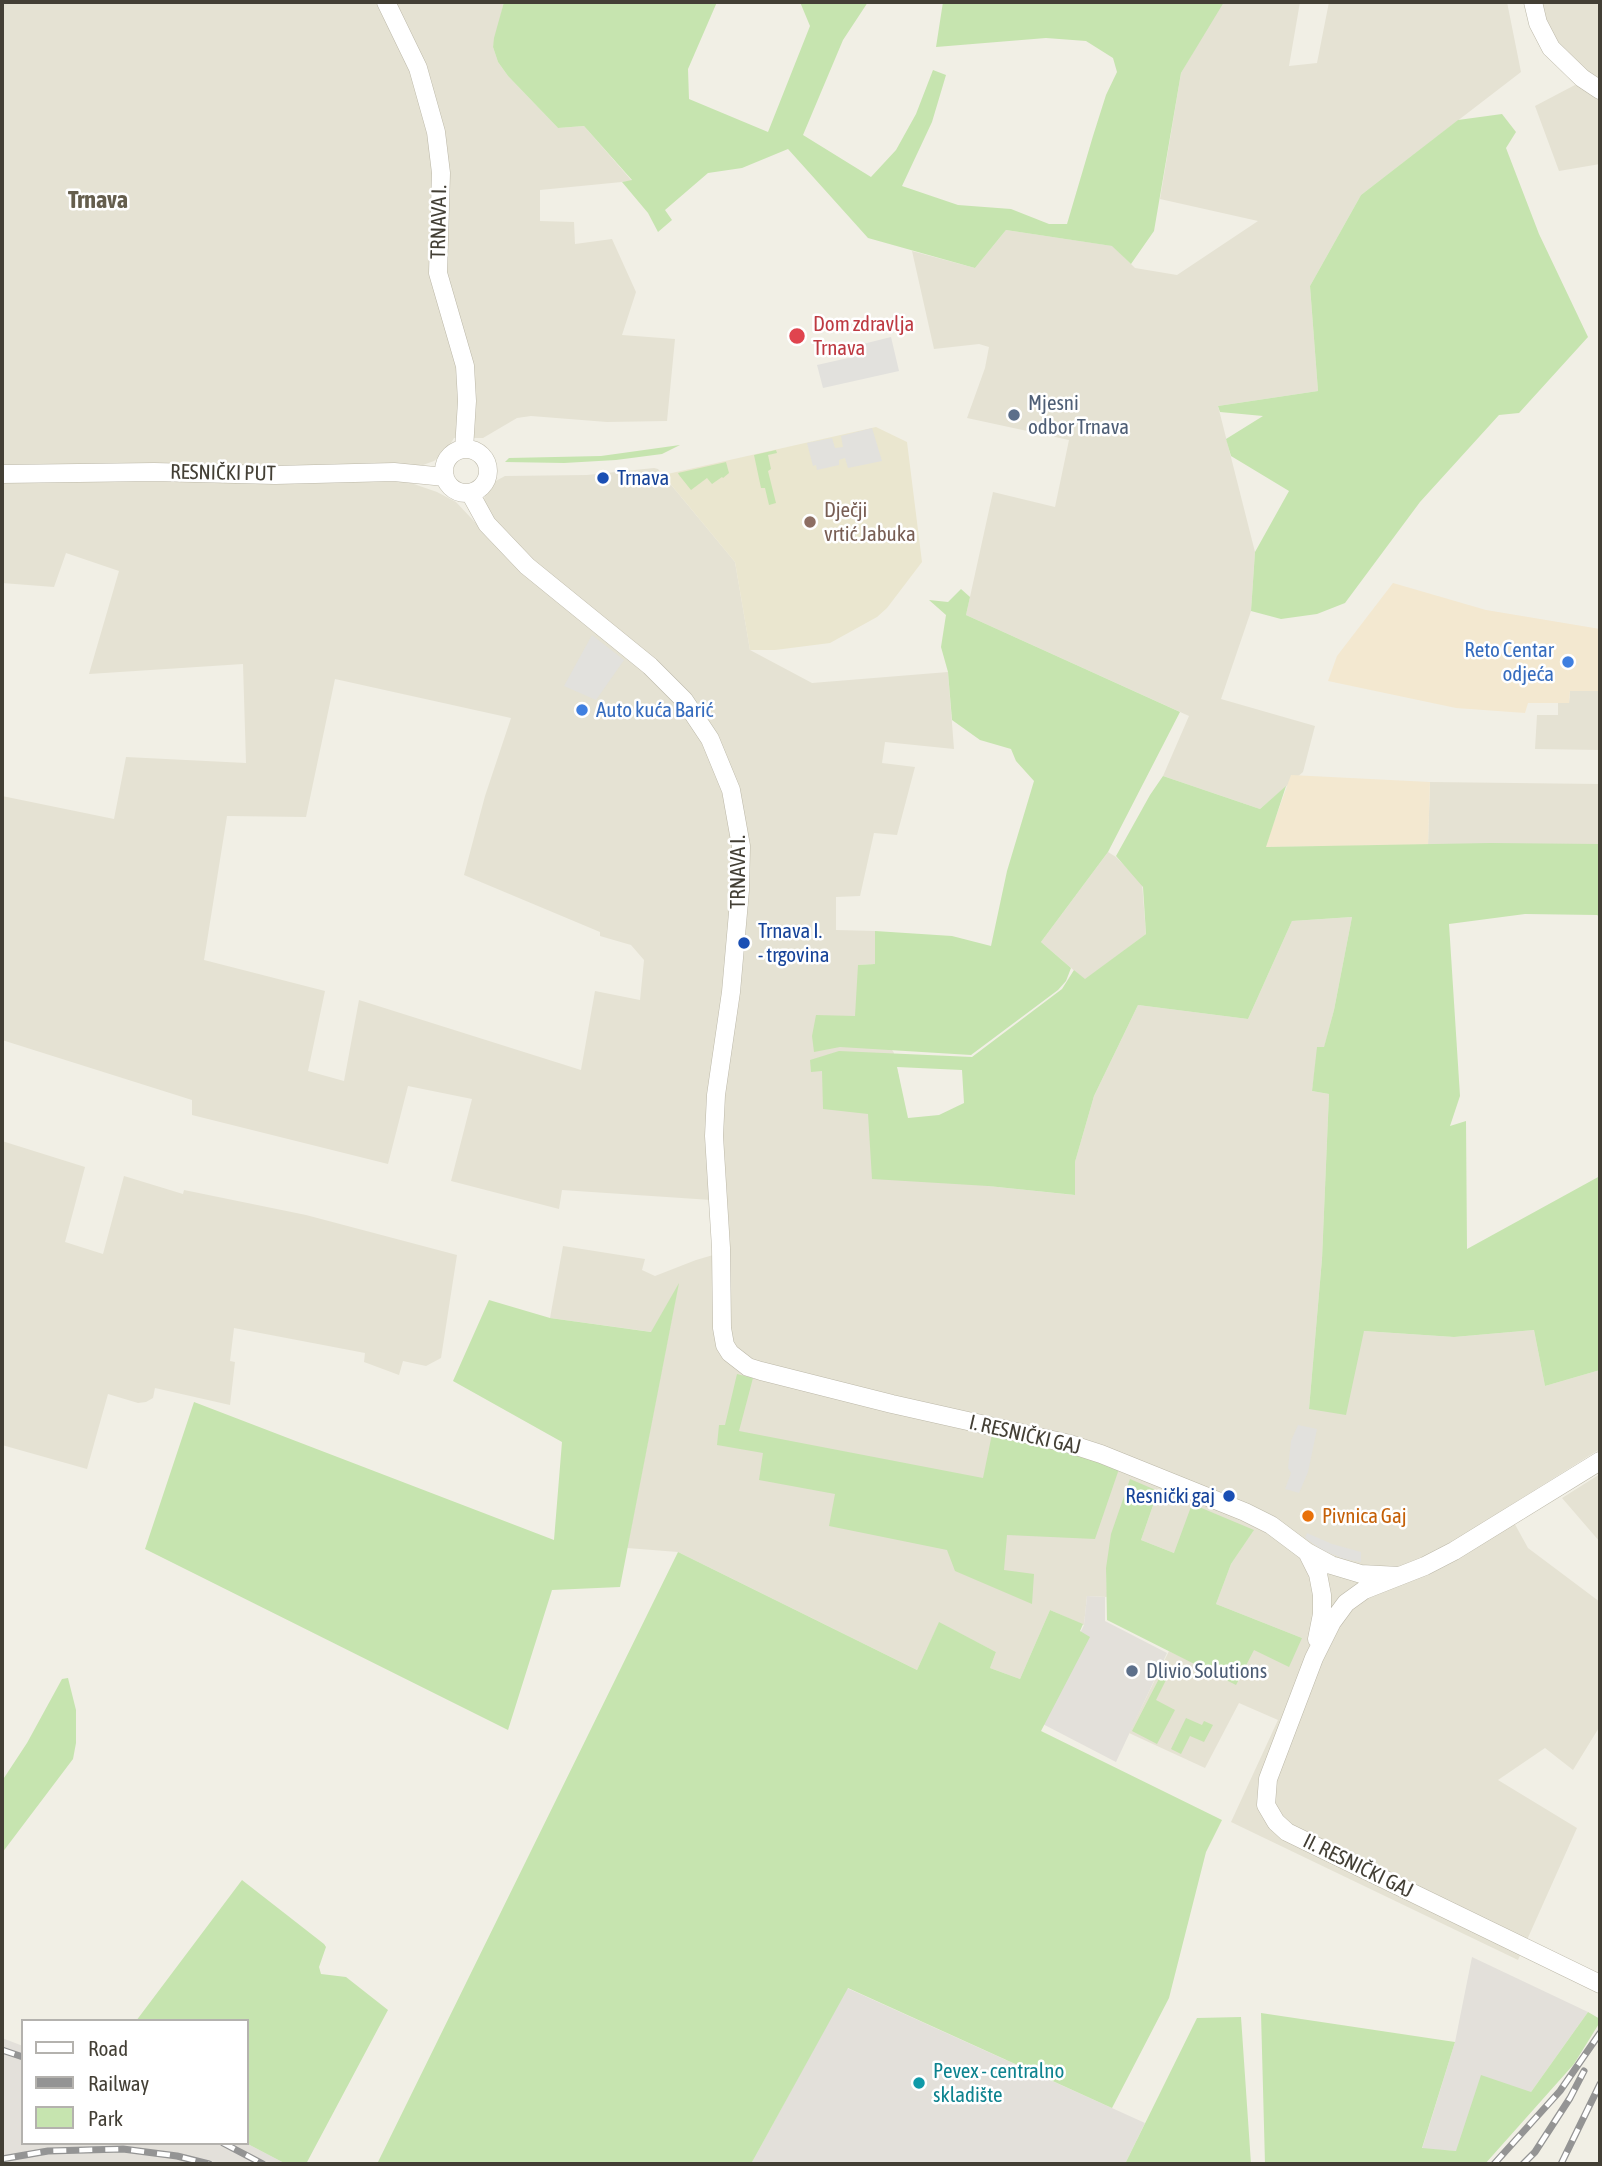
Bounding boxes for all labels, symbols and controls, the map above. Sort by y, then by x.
street label: TRNAVA I. [426,185,452,259]
district label: Trnava [68,186,128,214]
place label: Dom zdravlja Trnava [813,311,914,361]
marker: Dom zdravlja Trnava [787,326,807,346]
place label: Mjesni odbor Trnava [1028,390,1129,440]
marker: Mjesni odbor Trnava [1006,407,1022,423]
street label: RESNIČKI PUT [170,459,276,487]
place label: Trnava [617,465,669,491]
marker: Trnava [595,470,611,486]
place label: Dječji vrtić Jabuka [824,497,916,547]
marker: Dječji vrtić Jabuka [802,514,818,530]
place label: Reto Centar odjeća [1464,637,1554,687]
marker: Reto Centar odjeća [1560,654,1576,670]
place label: Auto kuća Barić [596,697,713,723]
marker: Auto kuća Barić [574,702,590,718]
street label: TRNAVA I. [725,835,751,909]
place label: Trnava I. - trgovina [758,918,829,968]
marker: Trnava I. - trgovina [736,935,752,951]
street label: I. RESNIČKI GAJ [967,1410,1083,1460]
place label: Resnički gaj [1125,1483,1215,1509]
marker: Resnički gaj [1221,1488,1237,1504]
place label: Pivnica Gaj [1322,1503,1407,1529]
marker: Pivnica Gaj [1300,1508,1316,1524]
place label: Dlivio Solutions [1146,1658,1267,1684]
marker: Dlivio Solutions [1124,1663,1140,1679]
street label: II. RESNIČKI GAJ [1299,1828,1417,1904]
legend [21,2019,248,2145]
text: Road [88,2036,128,2060]
place label: Pevex - centralno skladište [933,2058,1064,2108]
text: Railway [88,2071,149,2095]
marker: Pevex - centralno skladište [911,2075,927,2091]
text: Park [88,2106,123,2130]

